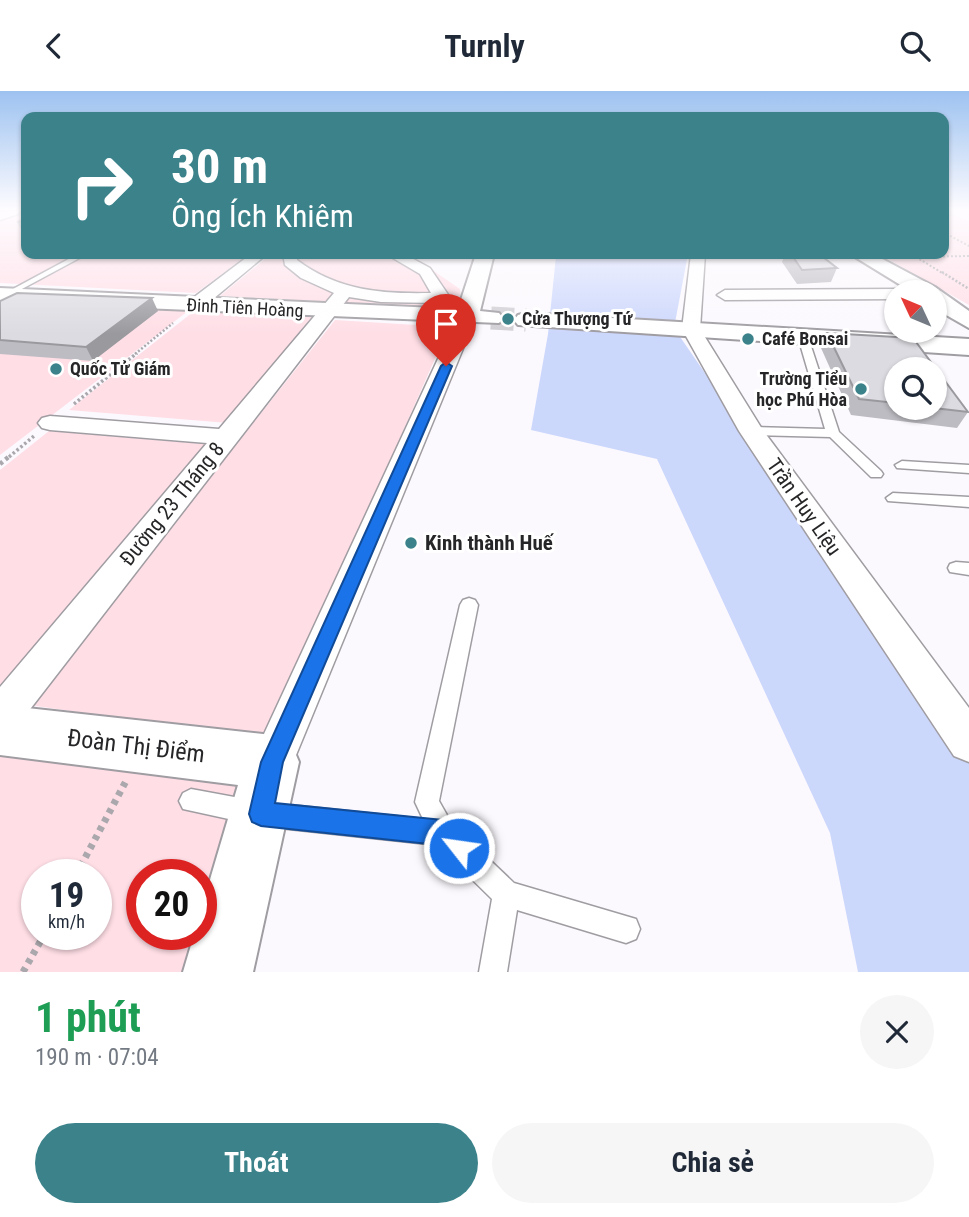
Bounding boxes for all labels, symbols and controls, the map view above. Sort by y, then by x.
icon: back [35,27,73,65]
text: Turnly [444,27,525,65]
icon: search [896,27,934,65]
text: 30 m [171,138,268,195]
icon: right [56,140,147,231]
text: Ông Ích Khiêm [171,197,354,235]
north arrow [884,280,947,343]
map controls [884,280,947,420]
street label: Đinh Tiên Hoàng [186,294,304,321]
pin [416,294,476,366]
icon: arrive [427,305,465,343]
place label: Cửa Thượng Tứ [522,308,633,329]
marker: Cửa Thượng Tứ [500,311,516,327]
place label: Café Bonsai [762,328,848,349]
marker: Café Bonsai [740,331,756,347]
button: search [884,357,947,420]
place label: Quốc Tử Giám [70,358,171,379]
marker: Quốc Tử Giám [48,361,64,377]
place label: Trường Tiểu học Phú Hòa [756,368,847,410]
marker: Trường Tiểu học Phú Hòa [853,381,869,397]
street label: Đường 23 Tháng 8 [115,437,229,571]
street label: Trần Huy Liệu [762,454,846,560]
place label: Kinh thành Huế [425,531,555,555]
marker: Kinh thành Huế [403,535,419,551]
street label: Đoàn Thị Điểm [66,724,206,768]
position arrow [422,811,496,885]
speed limit sign: 20 [126,859,217,950]
text: 19 [49,875,84,916]
text: km/h [48,911,85,932]
text: 1 phút [35,993,141,1042]
button: close [860,995,934,1069]
text: 190 m · 07:04 [35,1044,159,1071]
button: Thoát [35,1123,478,1203]
button: Chia sẻ [492,1123,934,1203]

